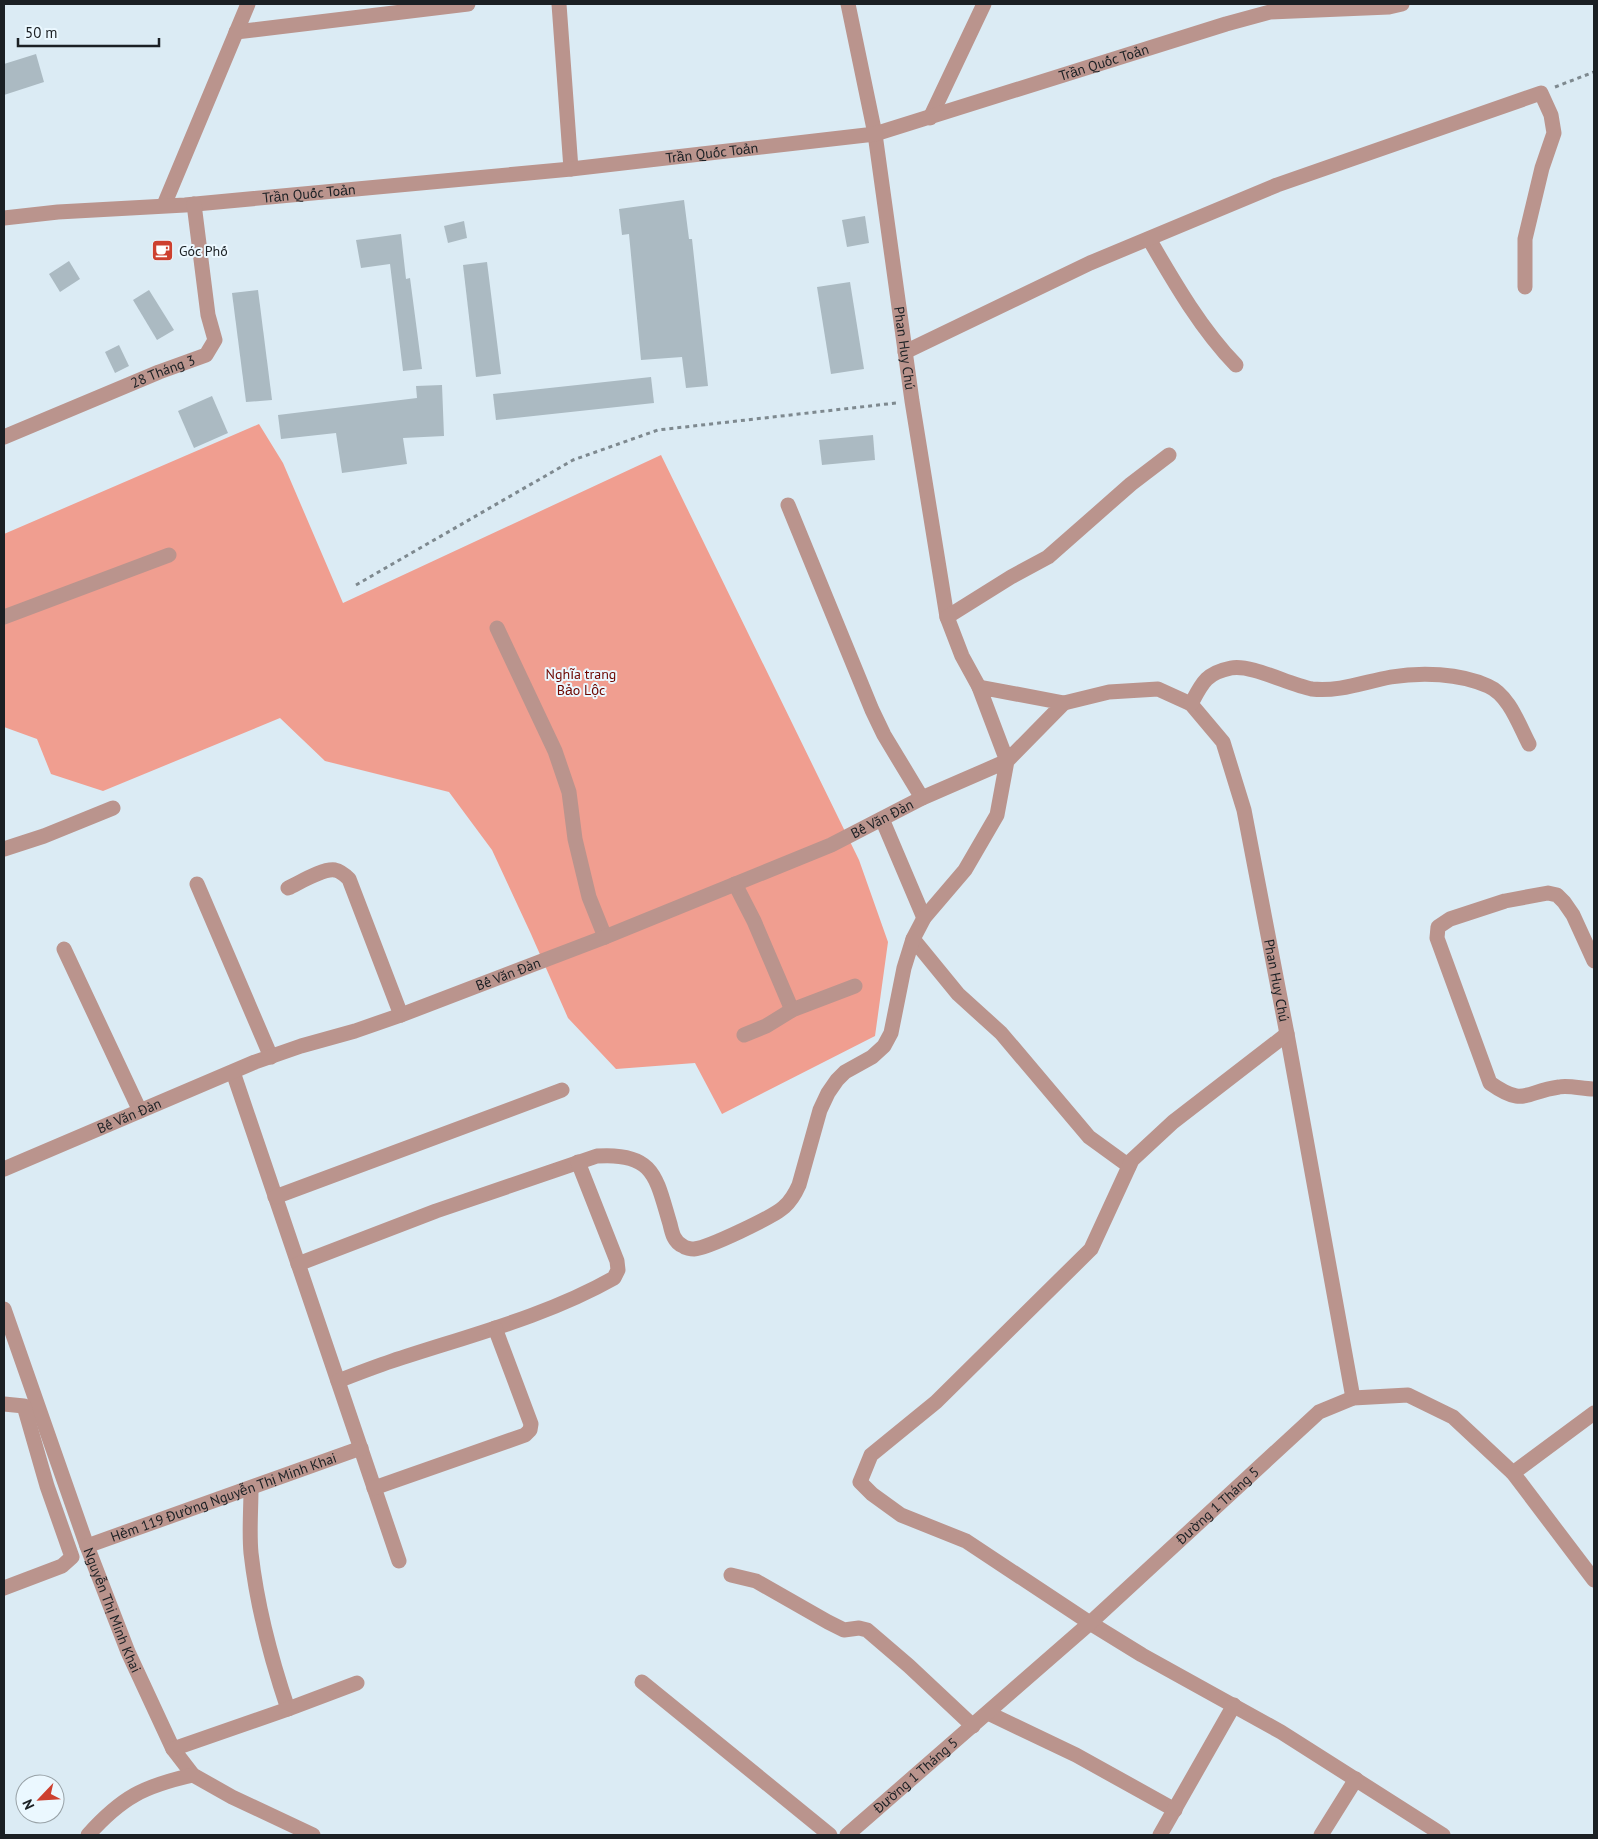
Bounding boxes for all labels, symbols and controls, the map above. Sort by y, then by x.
scale bar [18,15,159,47]
text: 50 m [25,23,58,42]
street label: Trần Quốc Toản [1057,40,1151,85]
street label: Trần Quốc Toản [665,139,759,167]
street label: Trần Quốc Toản [262,180,356,207]
cafe icon: Góc Phố [151,239,175,263]
place label: Góc Phố [179,242,228,260]
street label: Phan Huy Chú [890,305,919,391]
street label: 28 Tháng 3 [128,351,198,392]
park label: Nghĩa trang Bảo Lộc [546,665,616,699]
street label: Bế Văn Đàn [847,795,916,842]
street label: Phan Huy Chú [1260,938,1293,1023]
street label: Bế Văn Đàn [473,953,543,995]
street label: Bế Văn Đàn [94,1094,164,1137]
street label: Hẻm 119 Đường Nguyễn Thị Minh Khai [108,1448,339,1546]
street label: Đường 1 Tháng 5 [1172,1463,1263,1549]
street label: Nguyễn Thị Minh Khai [79,1545,145,1676]
street label: Đường 1 Tháng 5 [869,1733,962,1818]
north arrow [15,1774,65,1824]
text: N [18,1797,38,1812]

